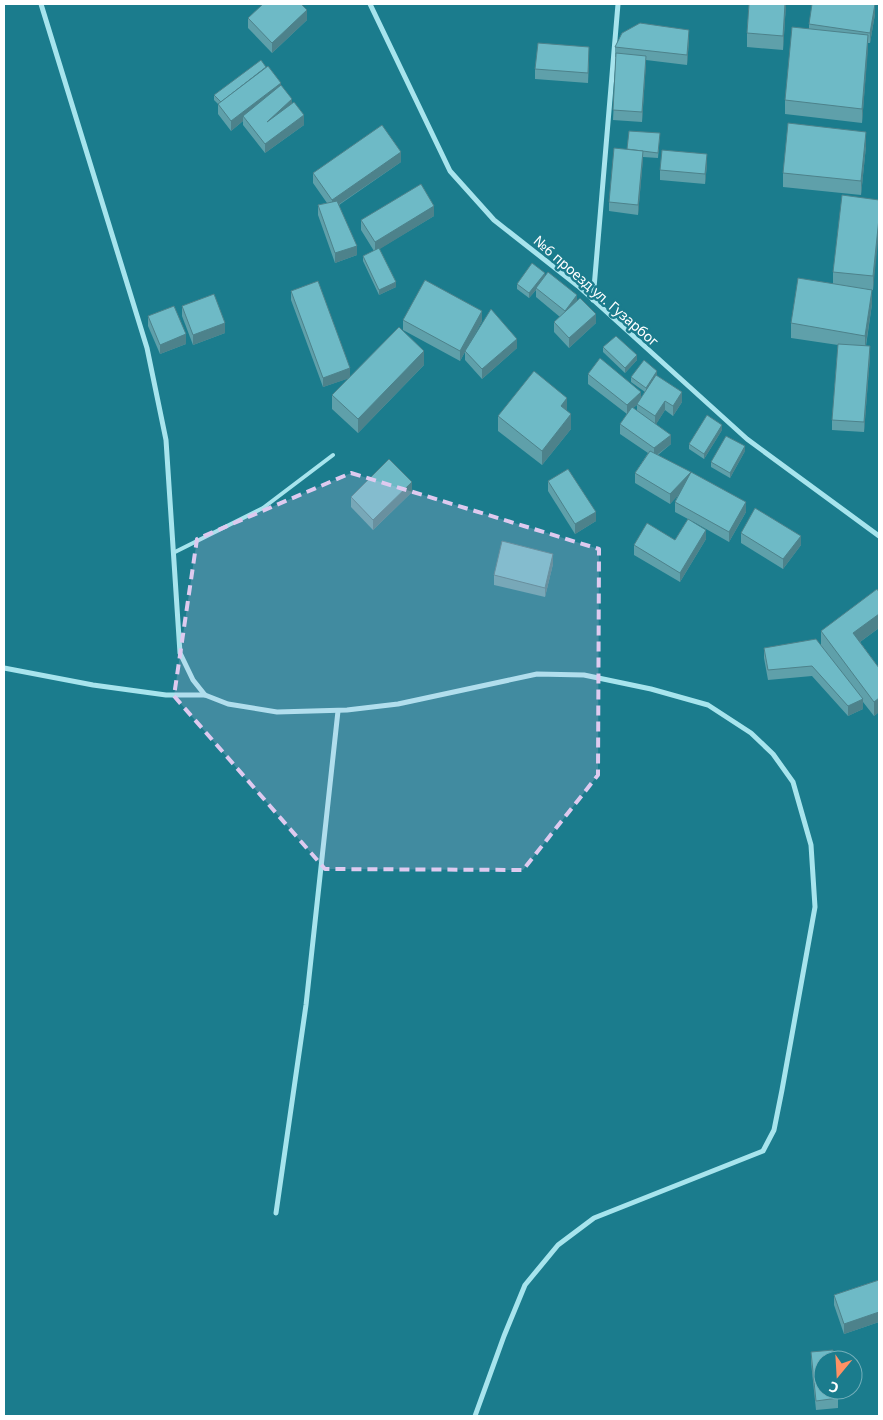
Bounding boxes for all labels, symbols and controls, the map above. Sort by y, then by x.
street label: №6 проезд ул. Гузарбог [530,231,663,350]
north arrow [813,1350,863,1400]
text: С [827,1377,841,1398]

